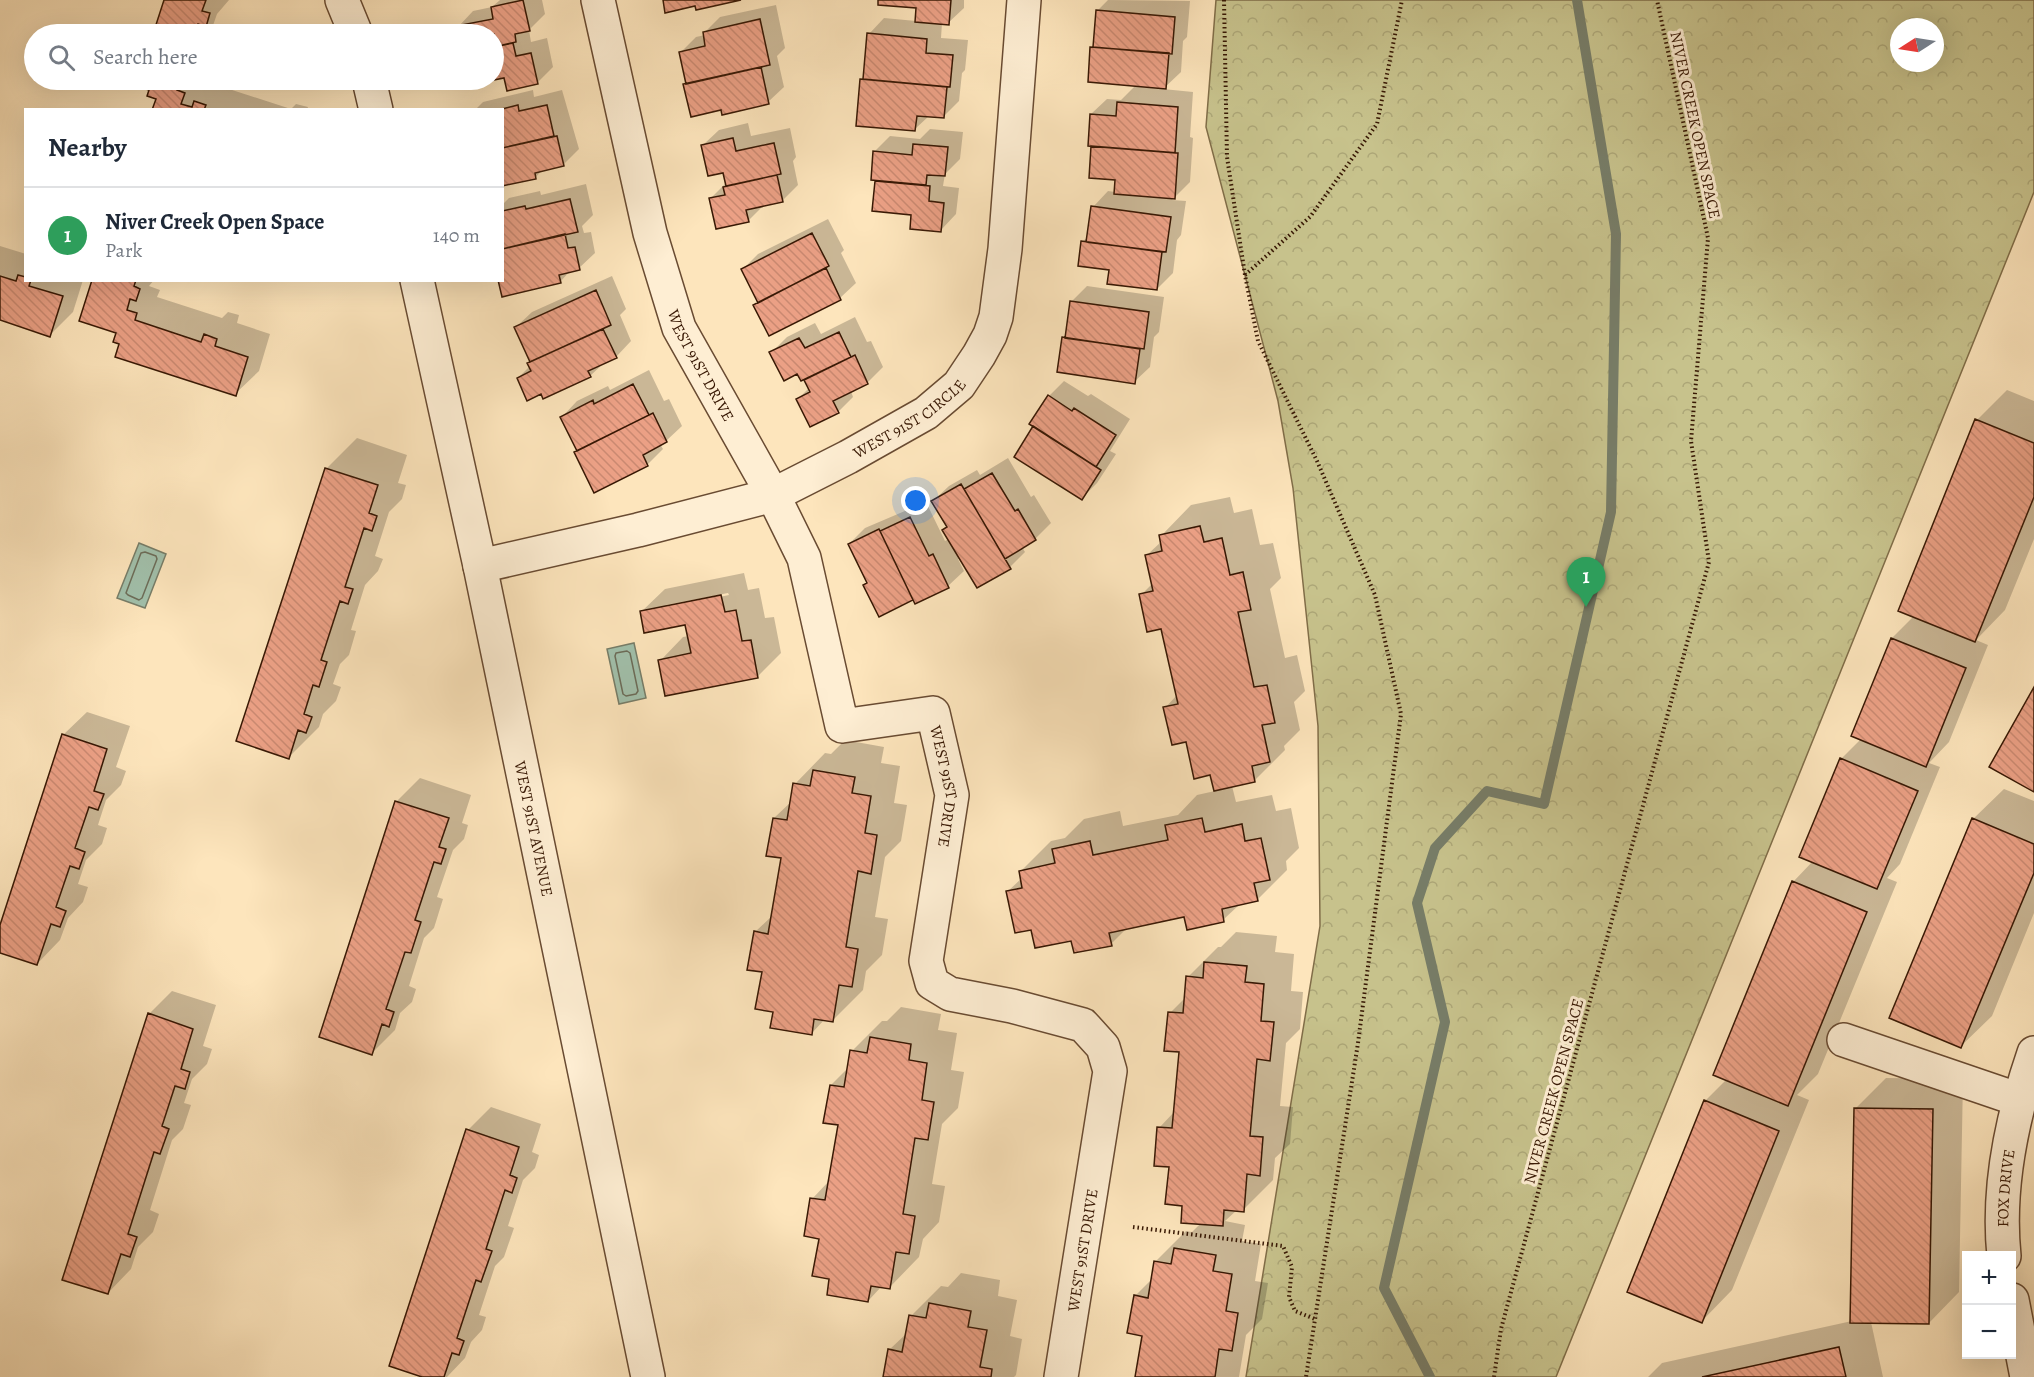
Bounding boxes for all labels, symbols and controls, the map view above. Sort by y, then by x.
north arrow [1890,18,1944,72]
search box [24,24,504,90]
street label: NIVER CREEK OPEN SPACE [1664,30,1726,221]
icon: search [45,41,78,74]
text: Search here [93,42,198,72]
text: Nearby [48,130,127,165]
text: Niver Creek Open Space [105,207,324,237]
text: 1 [64,222,71,249]
text: 140 m [433,222,480,249]
text: Park [105,237,143,264]
street label: WEST 91ST DRIVE [662,306,739,425]
street label: WEST 91ST CIRCLE [848,375,972,464]
your location [901,486,930,515]
pin: 1 [1566,558,1606,607]
street label: WEST 91ST DRIVE [924,722,963,849]
street label: WEST 91ST AVENUE [508,758,558,898]
street label: NIVER CREEK OPEN SPACE [1519,996,1589,1186]
street label: FOX DRIVE [1992,1148,2021,1227]
street label: WEST 91ST DRIVE [1062,1187,1104,1314]
map controls [1962,1251,2016,1359]
button: + [1962,1251,2016,1305]
button: − [1962,1305,2016,1359]

